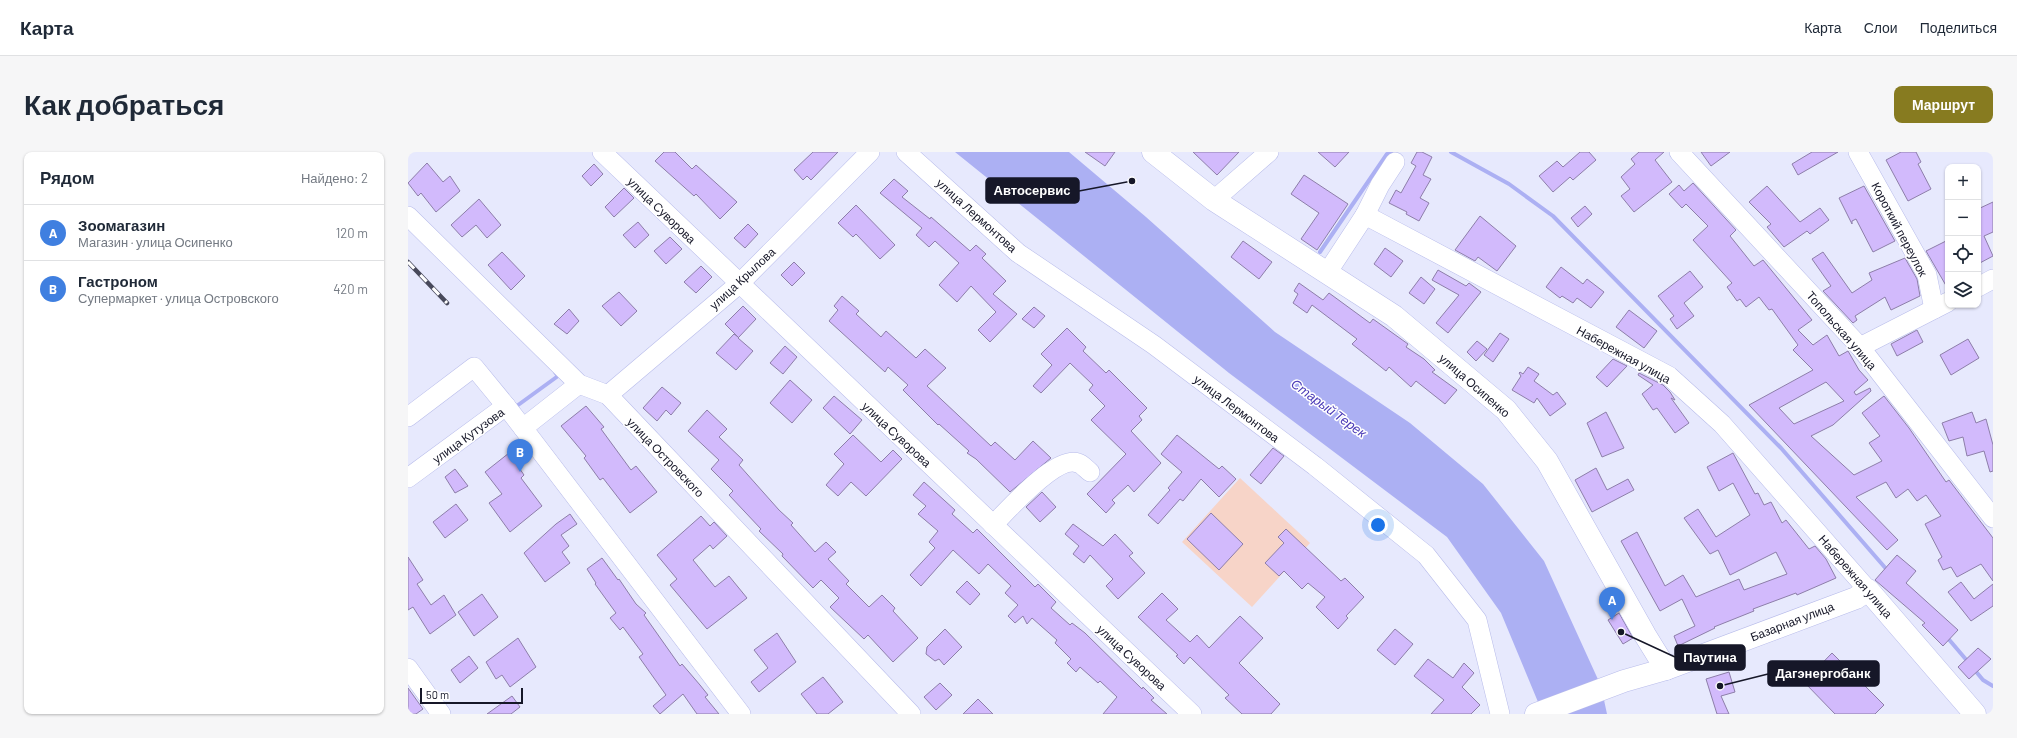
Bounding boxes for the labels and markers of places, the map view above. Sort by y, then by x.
callout: Автосервис [986,178,1079,203]
pin: B [507,439,533,472]
pin: A [1599,587,1625,620]
callout: Паутина [1675,645,1745,670]
callout: Дагэнергобанк [1768,661,1879,686]

